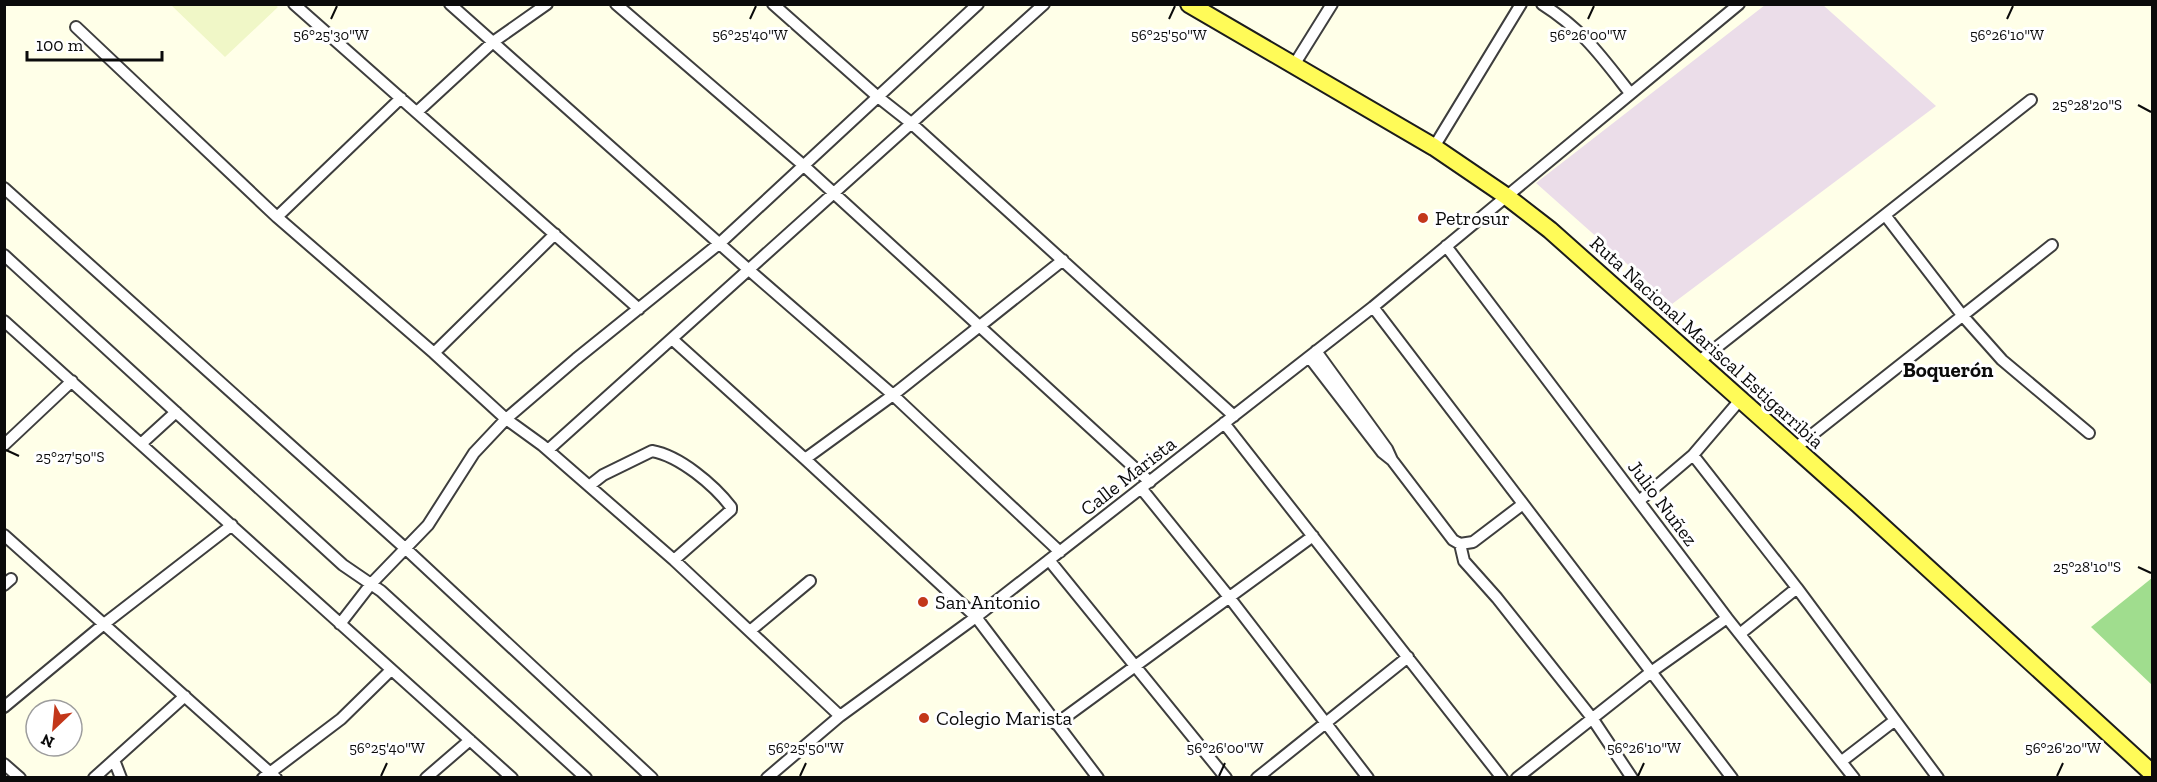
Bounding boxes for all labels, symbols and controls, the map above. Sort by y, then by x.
scale bar [27,24,162,62]
text: 56°25'30"W [293,26,369,44]
text: 56°25'40"W [712,26,788,44]
text: 56°25'50"W [1131,26,1207,44]
text: 56°26'00"W [1550,26,1627,44]
text: 56°26'10"W [1970,26,2044,44]
text: 100 m [36,34,84,56]
text: 25°28'20"S [2052,96,2122,114]
place label: Petrosur [1435,206,1510,230]
marker: Petrosur [1416,211,1430,225]
street label: Ruta Nacional Mariscal Estigarribia [1585,231,1829,454]
district label: Boquerón [1903,357,1994,382]
street label: Calle Marista [1076,431,1181,521]
text: 25°27'50"S [36,448,104,466]
street label: Julio Nuñez [1623,455,1703,551]
text: 25°28'10"S [2053,558,2121,576]
place label: San Antonio [935,590,1040,614]
marker: San Antonio [916,595,930,609]
north arrow [24,698,84,758]
place label: Colegio Marista [936,706,1073,730]
marker: Colegio Marista [917,711,931,725]
text: N [38,730,57,752]
text: 56°25'40"W [349,739,425,757]
text: 56°25'50"W [768,739,844,757]
text: 56°26'00"W [1187,739,1264,757]
text: 56°26'10"W [1607,739,1681,757]
text: 56°26'20"W [2025,739,2101,757]

